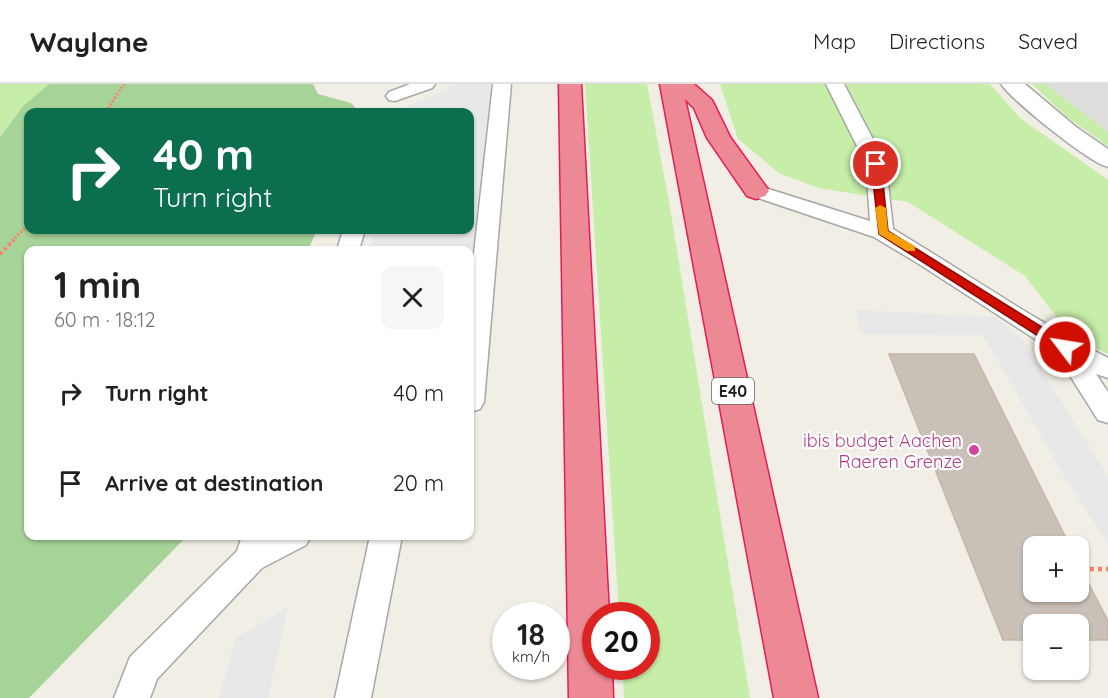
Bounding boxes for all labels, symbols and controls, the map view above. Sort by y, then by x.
text: Waylane [30,24,149,59]
text: Map [813,28,856,54]
text: Directions [889,28,985,54]
text: Saved [1018,28,1078,54]
text: 40 m [153,128,254,181]
icon: right [54,132,132,210]
pin [850,138,901,189]
icon: arrive [859,147,892,180]
text: Turn right [153,180,272,214]
text: 1 min [54,262,141,307]
button: close [381,266,444,329]
text: 60 m · 18:12 [54,307,156,332]
position arrow [1033,315,1097,379]
icon: right [54,377,87,410]
road number: E40 [712,378,754,404]
text: Turn right [105,379,209,407]
text: 40 m [393,379,444,407]
place label: ibis budget Aachen Raeren Grenze [803,429,962,473]
marker: ibis budget Aachen Raeren Grenze [967,443,981,457]
icon: arrive [54,467,87,500]
text: Arrive at destination [105,469,323,497]
text: 20 m [393,469,444,497]
map controls [1023,536,1089,680]
button: + [1023,536,1089,602]
speed limit sign: 20 [582,602,660,680]
button: − [1023,614,1089,680]
text: 18 [517,615,545,653]
text: km/h [512,647,550,666]

